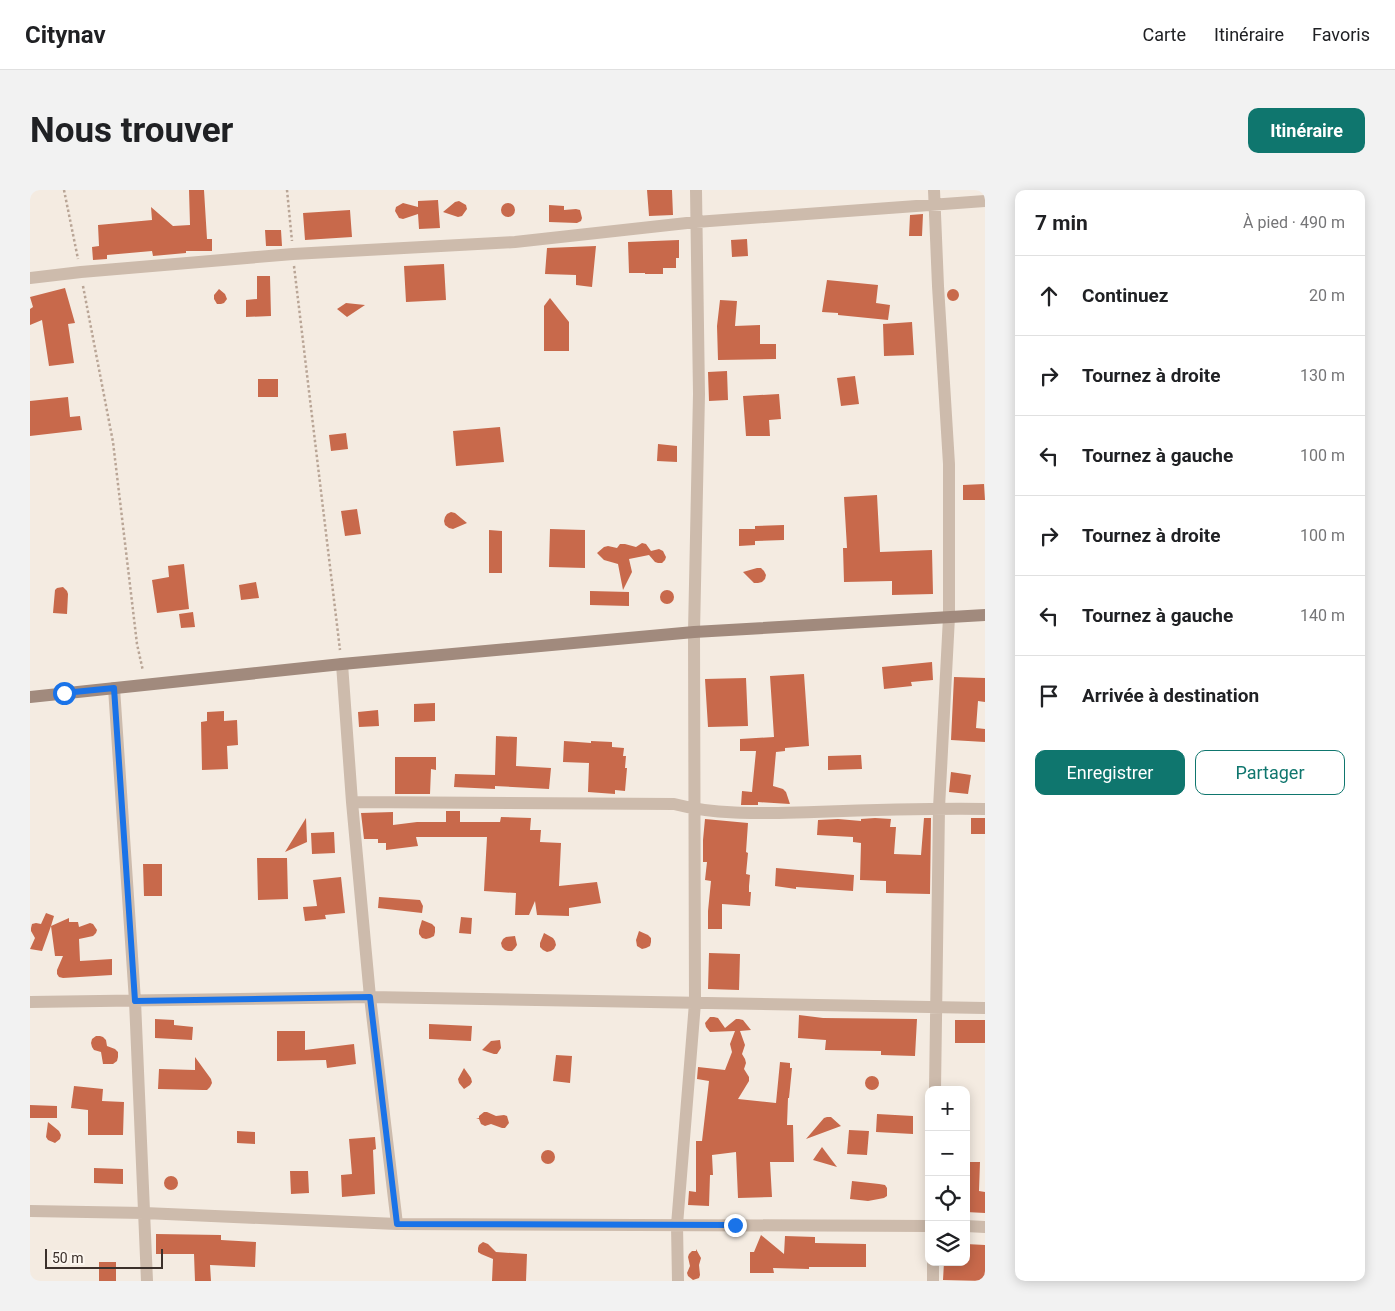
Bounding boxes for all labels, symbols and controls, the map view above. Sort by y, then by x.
text: Citynav [25,21,106,49]
text: Carte [1143,24,1186,45]
text: Itinéraire [1214,24,1284,45]
text: Favoris [1312,24,1370,45]
button: Itinéraire [1248,108,1365,153]
text: Nous trouver [30,110,233,151]
text: 7 min [1035,211,1088,235]
text: À pied · 490 m [1243,213,1345,232]
icon: ahead [1035,282,1063,310]
text: Continuez [1082,284,1168,307]
text: 20 m [1309,286,1345,305]
icon: right [1035,362,1063,390]
text: Tournez à droite [1082,364,1221,387]
text: 130 m [1300,366,1345,385]
icon: left [1035,442,1063,470]
text: Tournez à gauche [1082,444,1233,467]
text: 100 m [1300,446,1345,465]
icon: right [1035,522,1063,550]
text: Tournez à droite [1082,524,1221,547]
text: 100 m [1300,526,1345,545]
icon: left [1035,602,1063,630]
text: Tournez à gauche [1082,604,1233,627]
text: 140 m [1300,606,1345,625]
route start [53,682,76,705]
icon: arrive [1035,682,1063,710]
text: Arrivée à destination [1082,684,1259,707]
button: Enregistrer [1035,750,1185,795]
button: Partager [1195,750,1345,795]
map controls [925,1086,970,1266]
button: + [925,1086,970,1131]
button: − [925,1131,970,1176]
button: locate [925,1176,970,1221]
route end [724,1214,747,1237]
button: layers [925,1221,970,1266]
scale bar [45,1246,162,1269]
text: 50 m [52,1250,84,1266]

